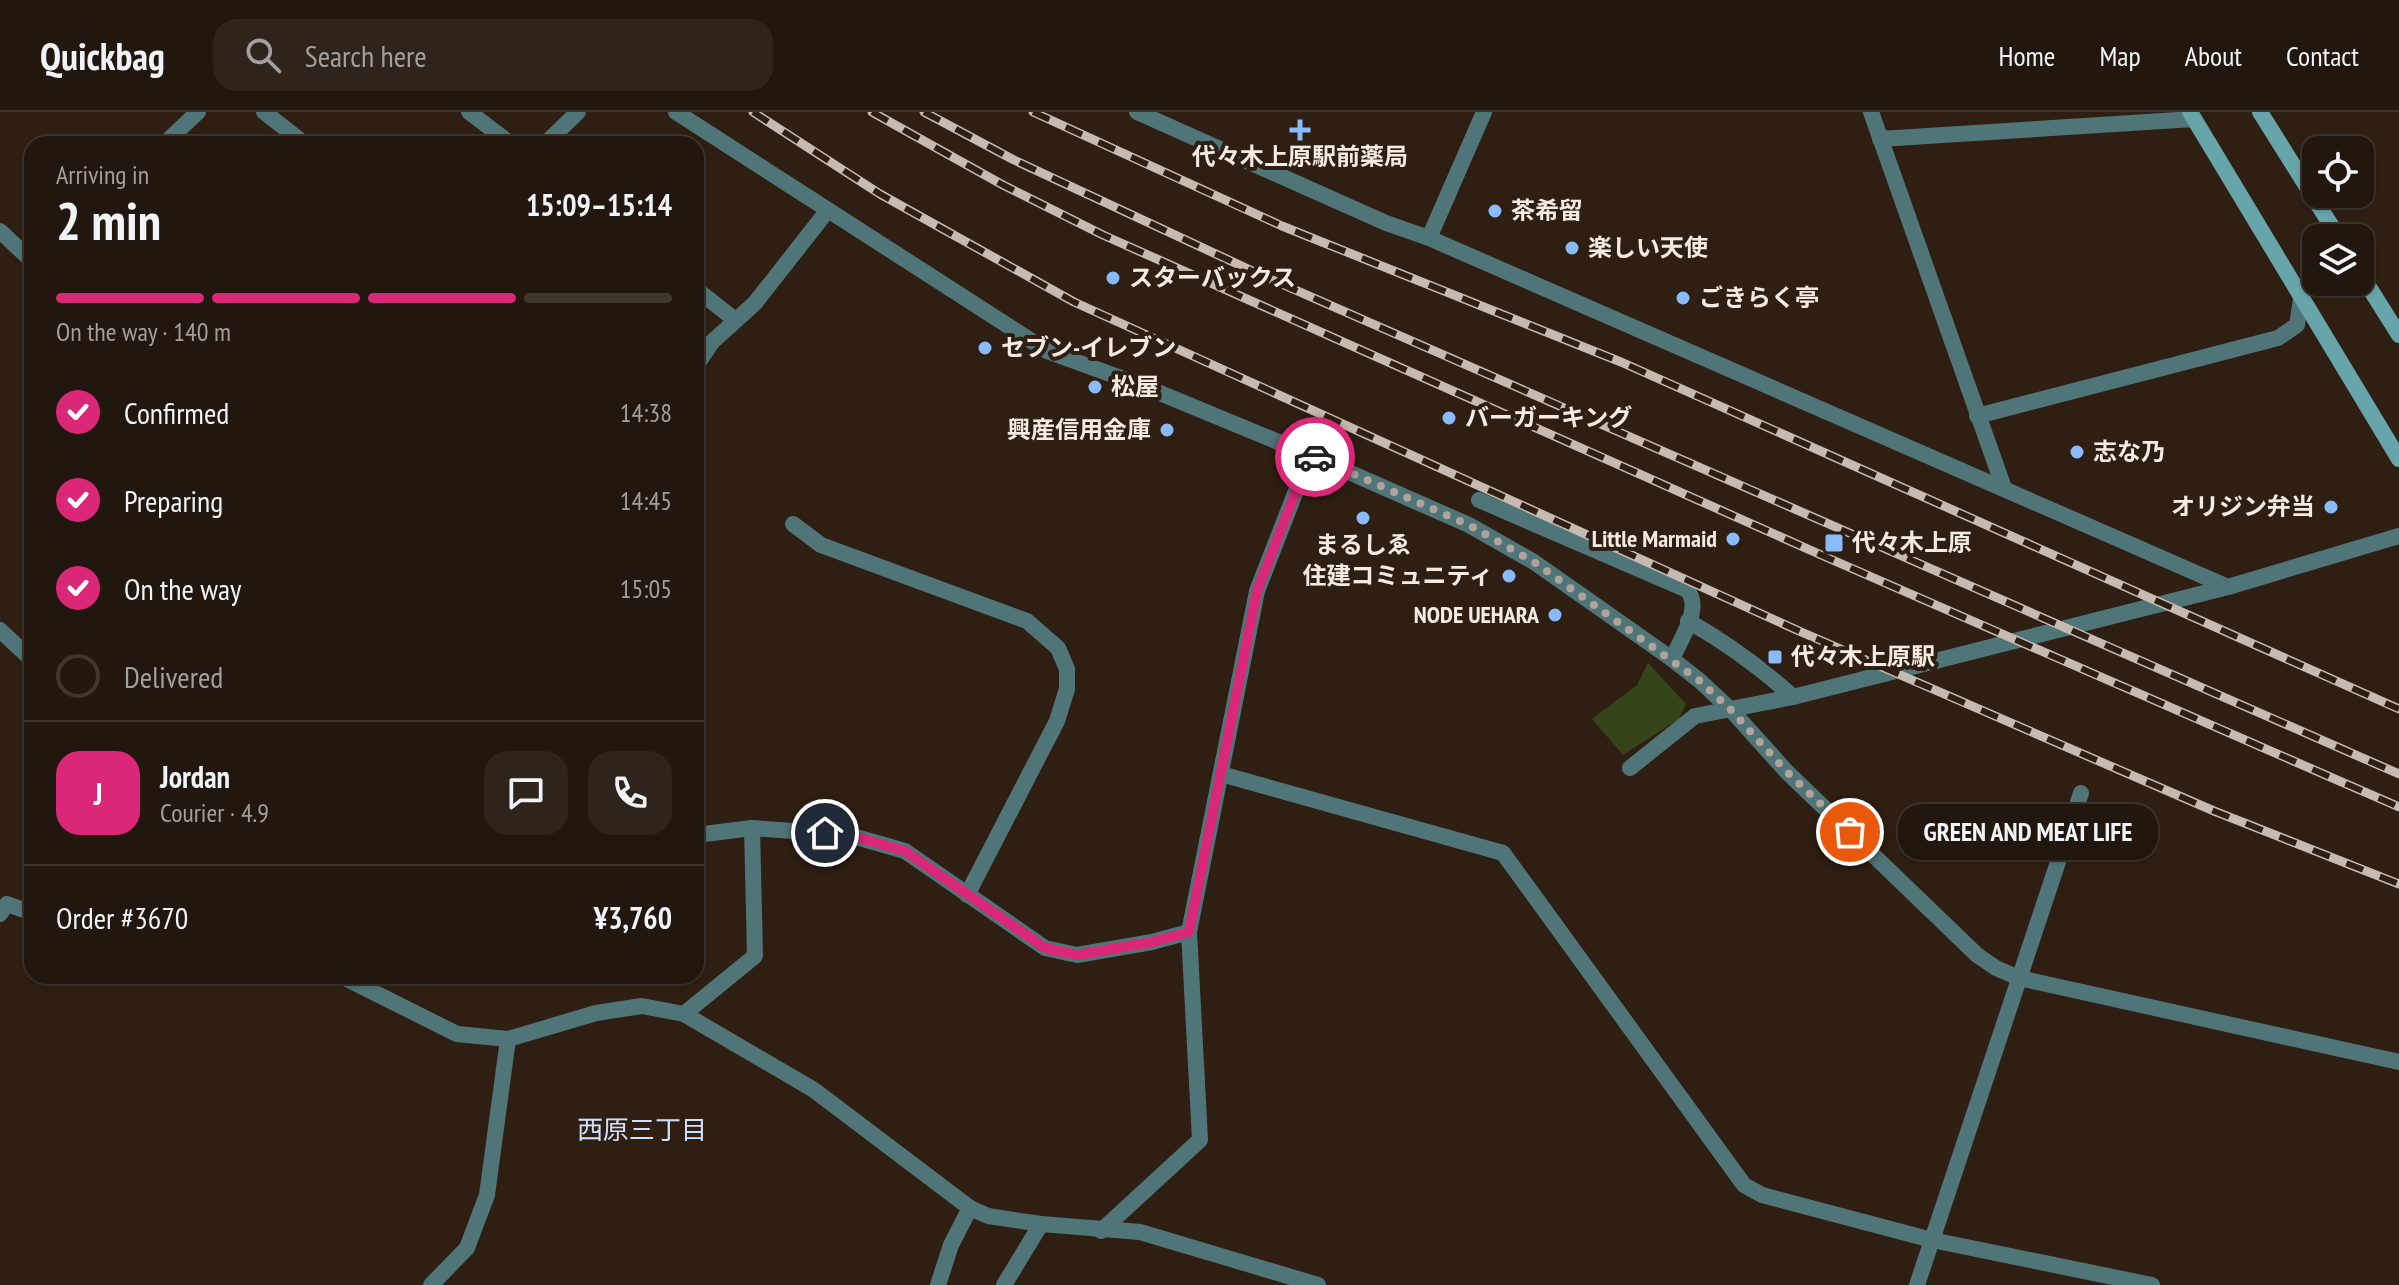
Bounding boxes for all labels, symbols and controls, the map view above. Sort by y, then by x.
search box [213,19,773,91]
text: Quickbag [40,31,165,80]
icon: search [241,33,285,77]
text: Search here [305,36,427,75]
text: Home [1999,37,2055,74]
text: Map [2099,37,2141,74]
text: About [2185,37,2242,74]
text: Contact [2286,37,2359,74]
marker: 代々木上原駅前薬局 [1291,121,1309,139]
map controls [2302,136,2374,296]
button: locate [2302,136,2374,208]
place label: 代々木上原駅前薬局 [1192,141,1408,172]
text: Arriving in [56,158,149,191]
text: 15:09–15:14 [526,185,672,224]
text: 2 min [56,187,161,254]
place label: 茶希留 [1511,195,1583,226]
marker: 茶希留 [1486,202,1504,220]
button: layers [2302,224,2374,296]
place label: 楽しい天使 [1588,232,1708,263]
marker: 楽しい天使 [1563,239,1581,257]
place label: スターバックス [1129,262,1296,293]
marker: スターバックス [1104,269,1122,287]
place label: ごきらく亭 [1699,282,1819,313]
marker: ごきらく亭 [1674,289,1692,307]
text: On the way · 140 m [56,315,231,348]
place label: セブン-イレブン [1001,332,1176,363]
marker: セブン-イレブン [976,339,994,357]
place label: 松屋 [1111,371,1159,402]
marker: 松屋 [1086,378,1104,396]
icon: check [56,390,100,434]
text: Confirmed [124,393,229,432]
text: 14:38 [620,396,672,429]
place label: バーガーキング [1465,402,1632,433]
marker: バーガーキング [1440,409,1458,427]
place label: 興産信用金庫 [1007,414,1151,445]
courier [1275,417,1355,497]
marker: 興産信用金庫 [1158,421,1176,439]
icon: car [1293,435,1337,479]
place label: 志な乃 [2093,436,2165,467]
marker: 志な乃 [2068,443,2086,461]
icon: check [56,478,100,522]
text: Preparing [124,481,223,520]
text: 14:45 [620,484,672,517]
place label: オリジン弁当 [2171,491,2315,522]
marker: オリジン弁当 [2322,498,2340,516]
marker: まるしゑ [1354,509,1372,527]
place label: Little Marmaid [1592,523,1717,554]
place label: 代々木上原 [1852,527,1972,558]
place label: まるしゑ [1315,529,1411,560]
marker: Little Marmaid [1724,530,1742,548]
marker: 代々木上原 [1823,532,1845,554]
place label: 住建コミュニティ [1302,560,1493,591]
icon: check [56,566,100,610]
marker: 住建コミュニティ [1500,567,1518,585]
text: On the way [124,569,241,608]
text: 15:05 [620,572,672,605]
place label: NODE UEHARA [1414,599,1540,630]
marker: NODE UEHARA [1546,606,1564,624]
place label: 代々木上原駅 [1791,641,1935,672]
marker: 代々木上原駅 [1766,648,1784,666]
text: Delivered [124,657,223,696]
button: chat [484,751,568,835]
button: phone [588,751,672,835]
text: Jordan [160,757,230,796]
text: J [94,774,102,813]
text: Courier · 4.9 [160,796,269,829]
pin [1816,798,1884,866]
pin [791,799,859,867]
callout: GREEN AND MEAT LIFE [1898,804,2158,860]
icon: bag [1828,810,1872,854]
icon: home [803,811,847,855]
text: GREEN AND MEAT LIFE [1924,815,2132,848]
text: Order #3670 [56,898,188,937]
text: ¥3,760 [594,898,672,937]
district label: 西原三丁目 [577,1113,707,1146]

